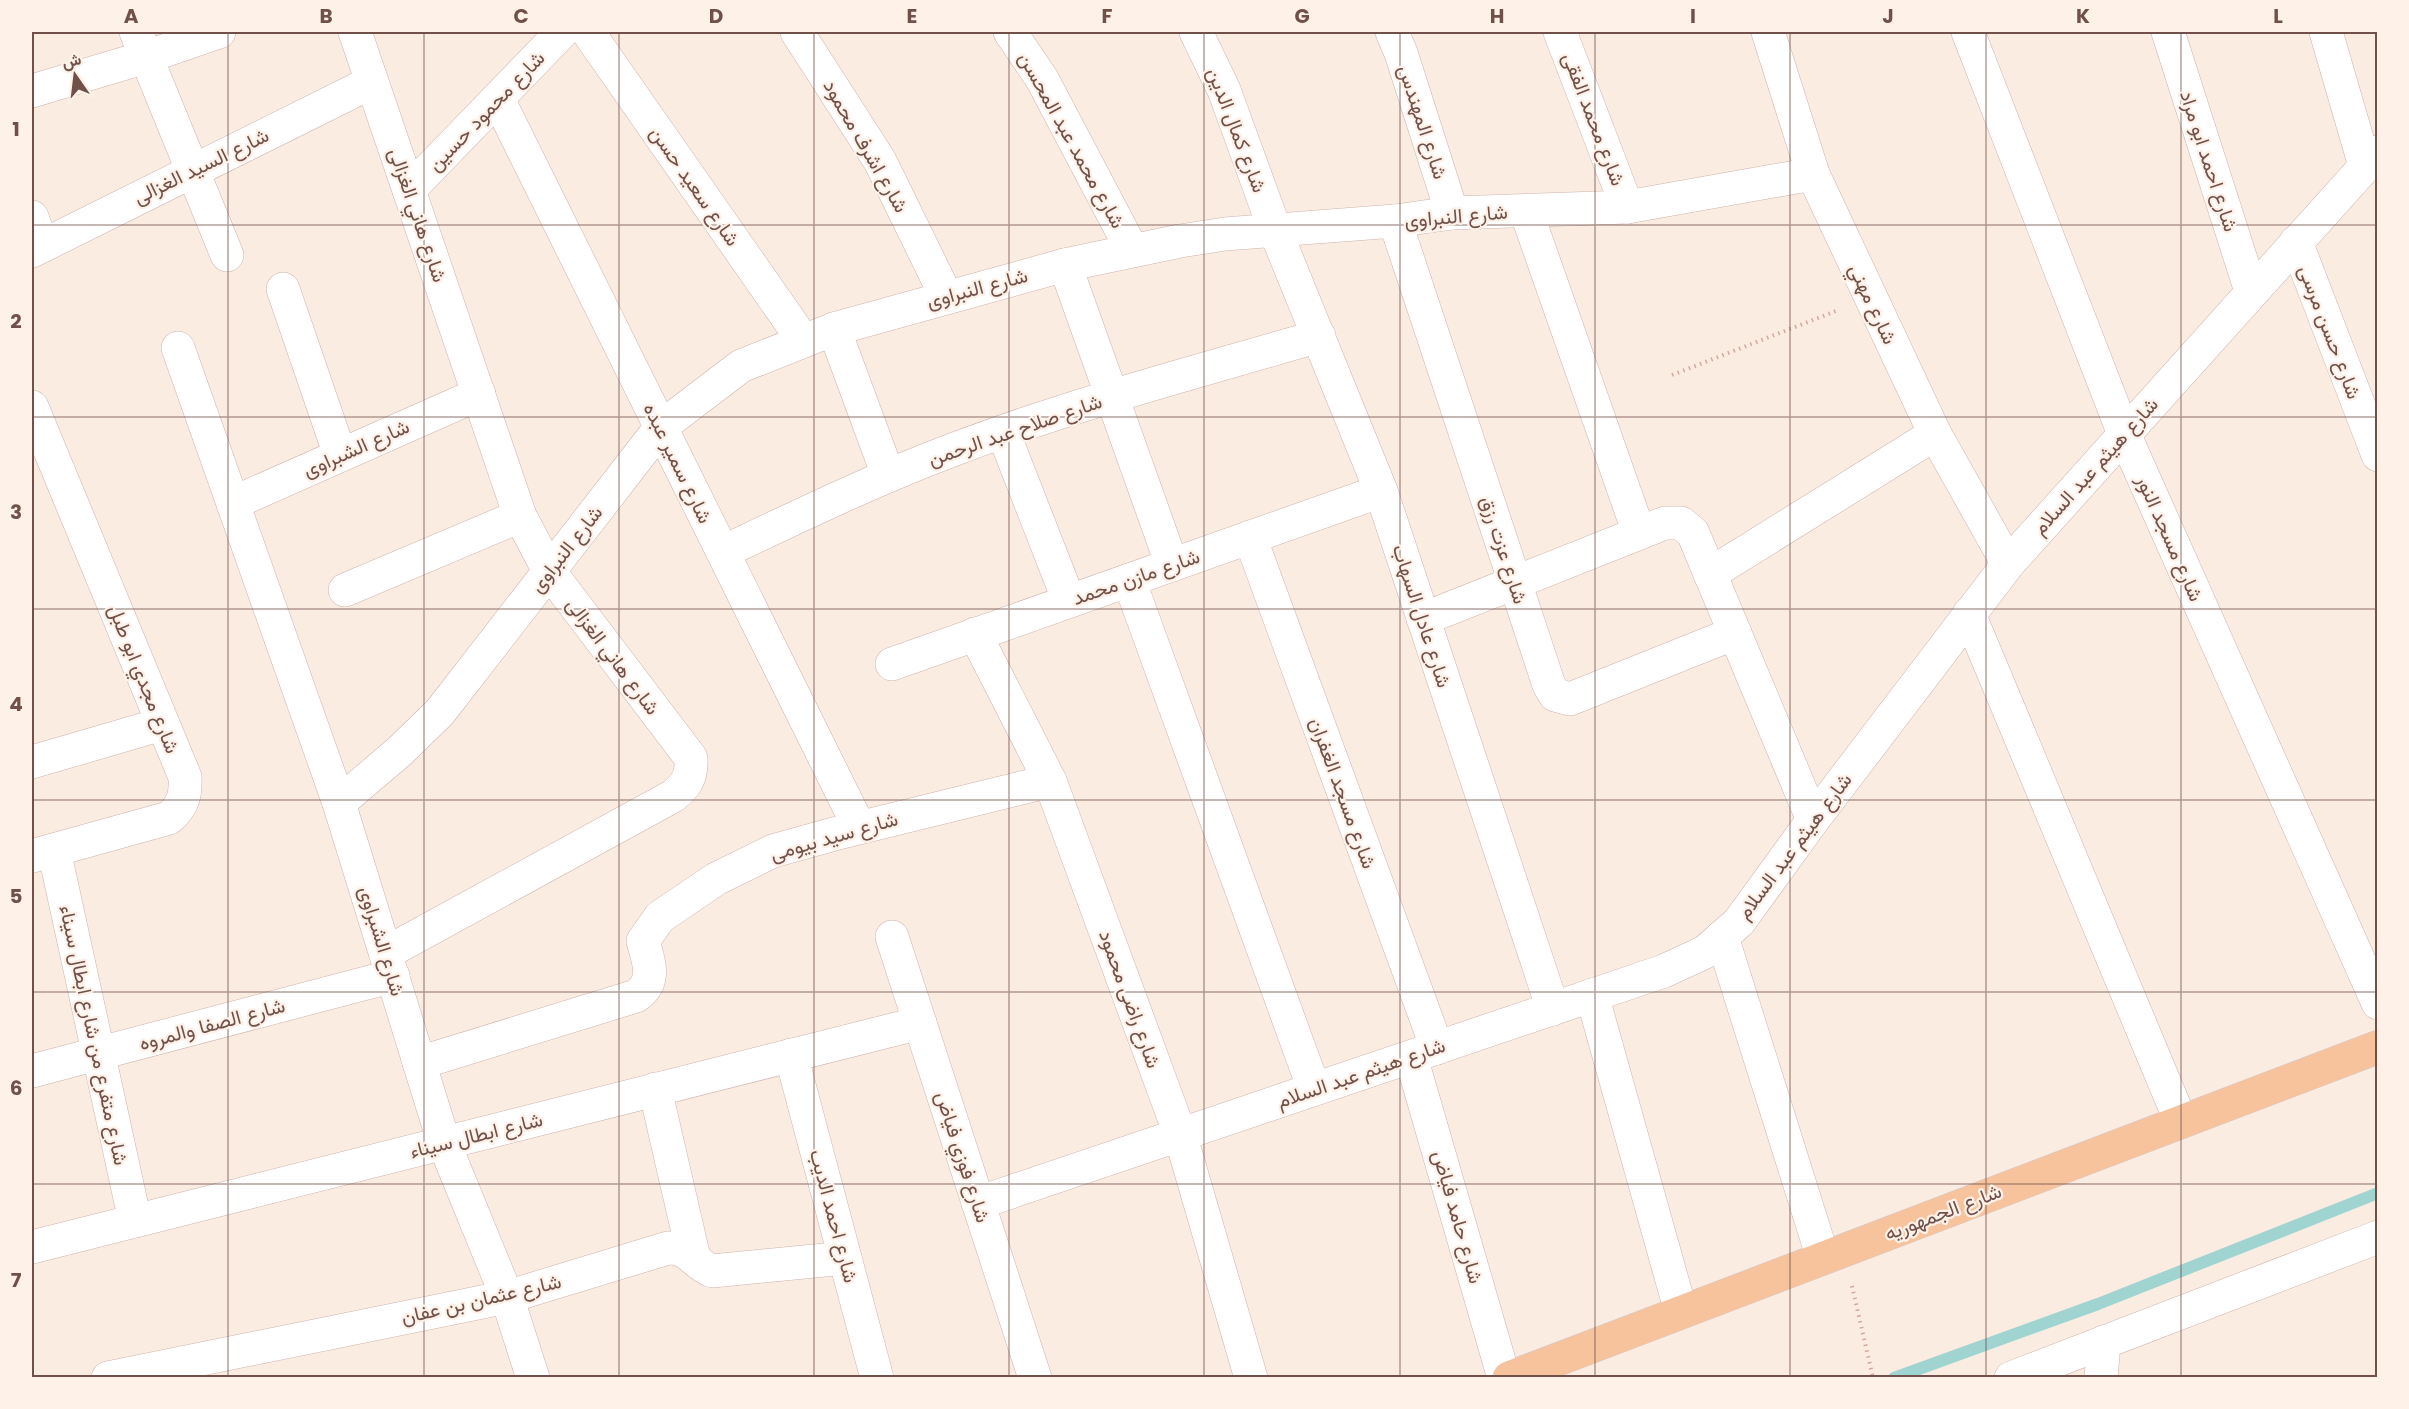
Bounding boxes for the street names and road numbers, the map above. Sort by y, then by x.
street label: شارع محمود حسين [421,45,551,177]
street label: شارع محمد عبد المحسن [1012,47,1132,233]
street label: شارع محمد الفقى [1556,48,1632,190]
street label: شارع المهندس [1391,61,1455,183]
street label: شارع كمال الدين [1200,64,1274,196]
street label: شارع اشرف محمود [817,74,915,218]
street label: شارع احمد ابو مراد [2173,87,2245,235]
street label: شارع سعيد حسن [643,120,747,252]
street label: شارع السيد الغزالى [128,121,274,211]
street label: شارع هاني الغزالى [379,144,454,287]
street label: شارع النبراوى [1403,198,1509,234]
street label: شارع مهني [1839,259,1904,350]
street label: شارع النبراوى [923,261,1031,315]
street label: شارع حسن مرسى [2292,261,2368,403]
street label: شارع صلاح عبد الرحمن [924,387,1106,473]
street label: شارع هيثم عبد السلام [2026,391,2164,541]
street label: شارع سمير عبده [637,398,719,528]
street label: شارع الشبراوى [298,412,414,484]
street label: شارع مسجد النور [2129,469,2210,606]
street label: شارع عزت رزق [1473,493,1535,607]
street label: شارع النبراوى [523,500,609,598]
street label: شارع عادل السهاب [1386,541,1458,691]
street label: شارع مازن محمد [1069,542,1203,612]
street label: شارع هاني الغزالى [557,592,666,722]
street label: شارع مجدي ابو طبل [99,600,187,759]
street label: شارع مسجد الغفران [1303,713,1383,873]
street label: شارع هيثم عبد السلام [1730,767,1858,925]
street label: شارع سيد بيومى [767,804,901,868]
street label: شارع الشبراوى [352,883,412,999]
street label: شارع متفرع من شارع ابطال سيناء [53,902,135,1168]
street label: شارع راضى محمود [1092,926,1168,1072]
street label: شارع الصفا والمروه [136,991,288,1057]
street label: شارع هيثم عبد السلام [1273,1031,1449,1115]
street label: شارع فوزي فياض [926,1088,997,1227]
street label: شارع ابطال سيناء [407,1105,545,1165]
street label: شارع احمد الديب [803,1146,865,1286]
street label: شارع حامد فياض [1426,1147,1490,1287]
street label: شارع الجمهوريه [1880,1177,2006,1247]
street label: شارع عثمان بن عفان [398,1267,564,1331]

